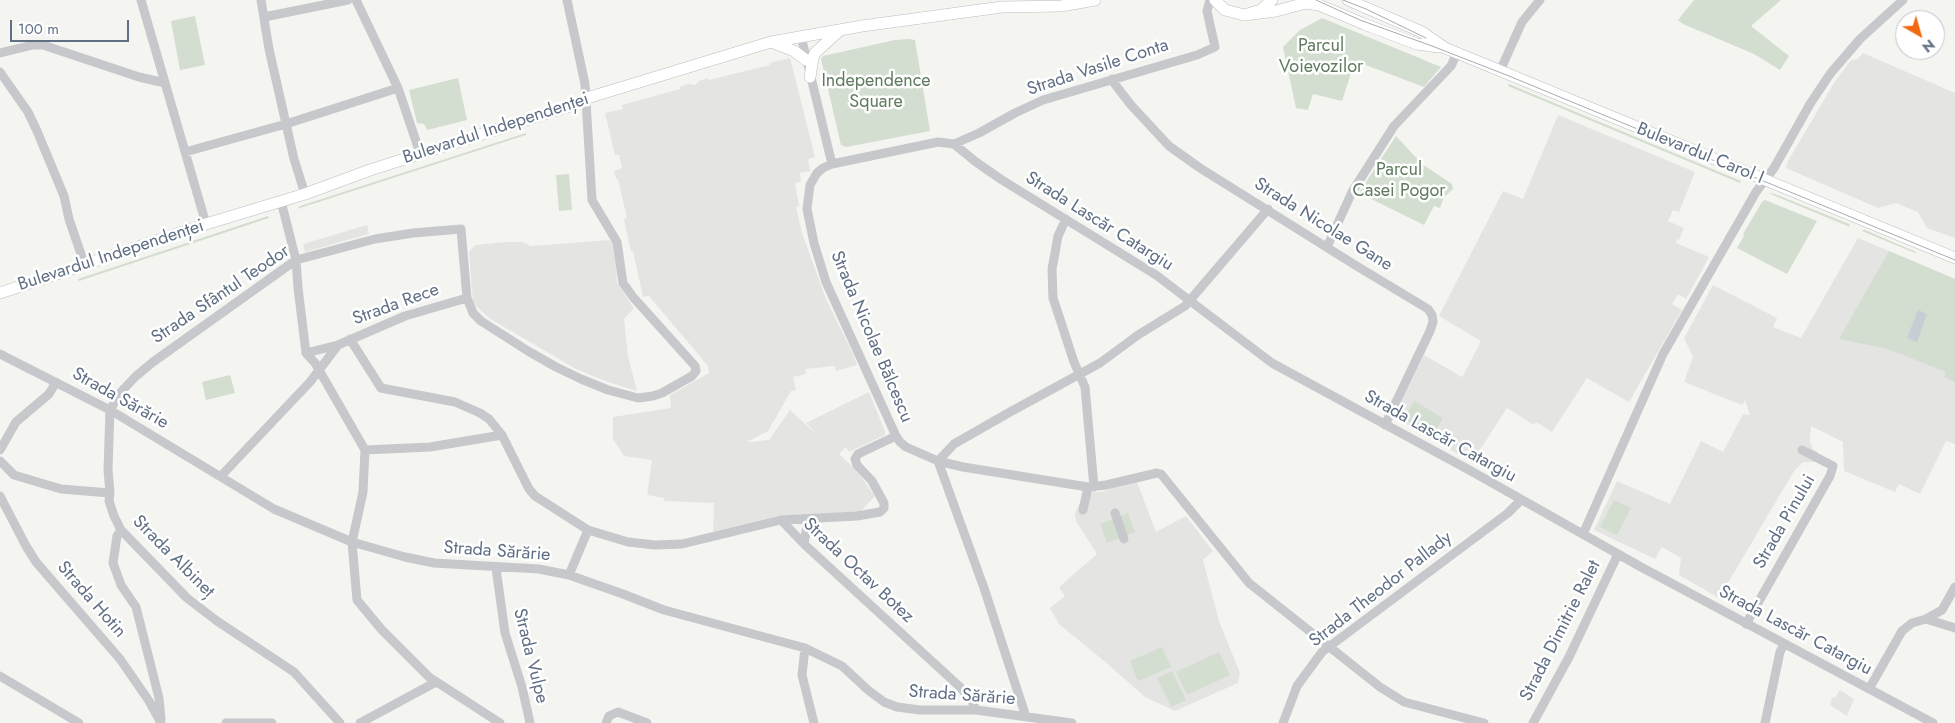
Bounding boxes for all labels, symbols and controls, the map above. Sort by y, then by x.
scale bar [12,10,131,42]
north arrow [1895,10,1945,60]
text: 100 m [18,18,59,40]
street label: Strada Vasile Conta [1025,35,1171,101]
text: N [1918,35,1939,57]
park label: Parcul Voievozilor [1279,36,1363,78]
park label: Independence Square [821,71,931,114]
street label: Bulevardul Independenței [400,89,592,169]
street label: Bulevardul Carol I [1633,119,1767,189]
park label: Parcul Casei Pogor [1352,160,1446,202]
street label: Strada Lascăr Catargiu [1021,168,1177,276]
street label: Strada Nicolae Gane [1250,174,1396,276]
street label: Bulevardul Independenței [15,216,207,296]
street label: Strada Sfântul Teodor [148,241,294,349]
street label: Strada Nicolae Bălcescu [825,248,917,426]
street label: Strada Rece [350,279,442,331]
street label: Strada Sărărie [68,364,172,434]
street label: Strada Lascăr Catargiu [1360,386,1520,488]
street label: Strada Pinului [1749,471,1821,573]
street label: Strada Albineț [127,511,219,603]
street label: Strada Octav Botez [798,514,918,628]
street label: Strada Theodor Pallady [1305,528,1457,652]
street label: Strada Sărărie [443,537,551,567]
street label: Strada Hotin [52,557,130,643]
street label: Strada Dimitrie Ralet [1516,557,1606,705]
street label: Strada Lascăr Catargiu [1715,581,1875,681]
street label: Strada Vulpe [508,606,552,706]
street label: Strada Sărărie [908,681,1016,711]

